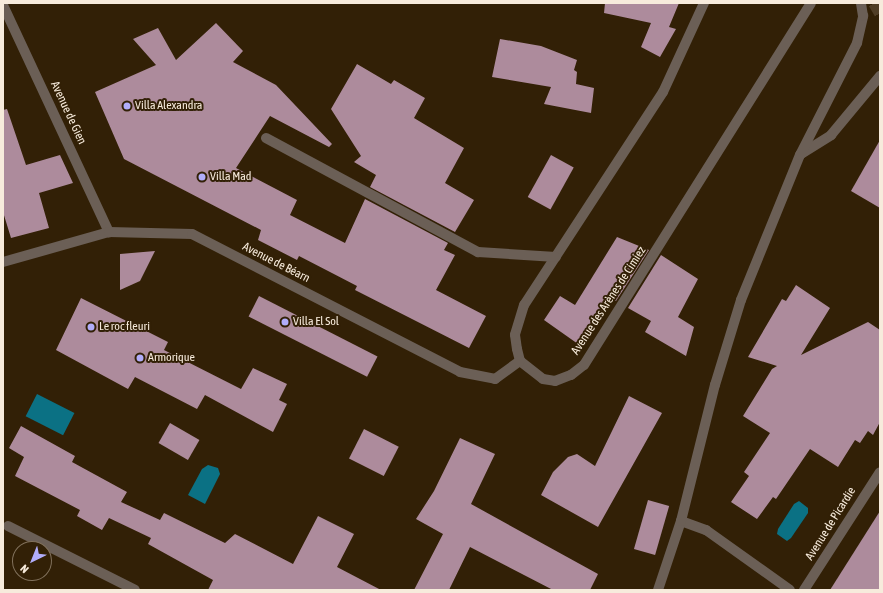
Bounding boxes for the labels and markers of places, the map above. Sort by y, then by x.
place label: Villa Alexandra [135,99,202,113]
marker: Villa Alexandra [122,101,132,111]
place label: Villa Mad [210,170,252,184]
marker: Villa Mad [197,172,207,182]
place label: Villa El Sol [293,315,339,329]
marker: Villa El Sol [280,317,290,327]
place label: Le roc fleuri [99,320,150,334]
marker: Le roc fleuri [86,322,96,332]
place label: Armorique [148,351,195,365]
marker: Armorique [135,353,145,363]

